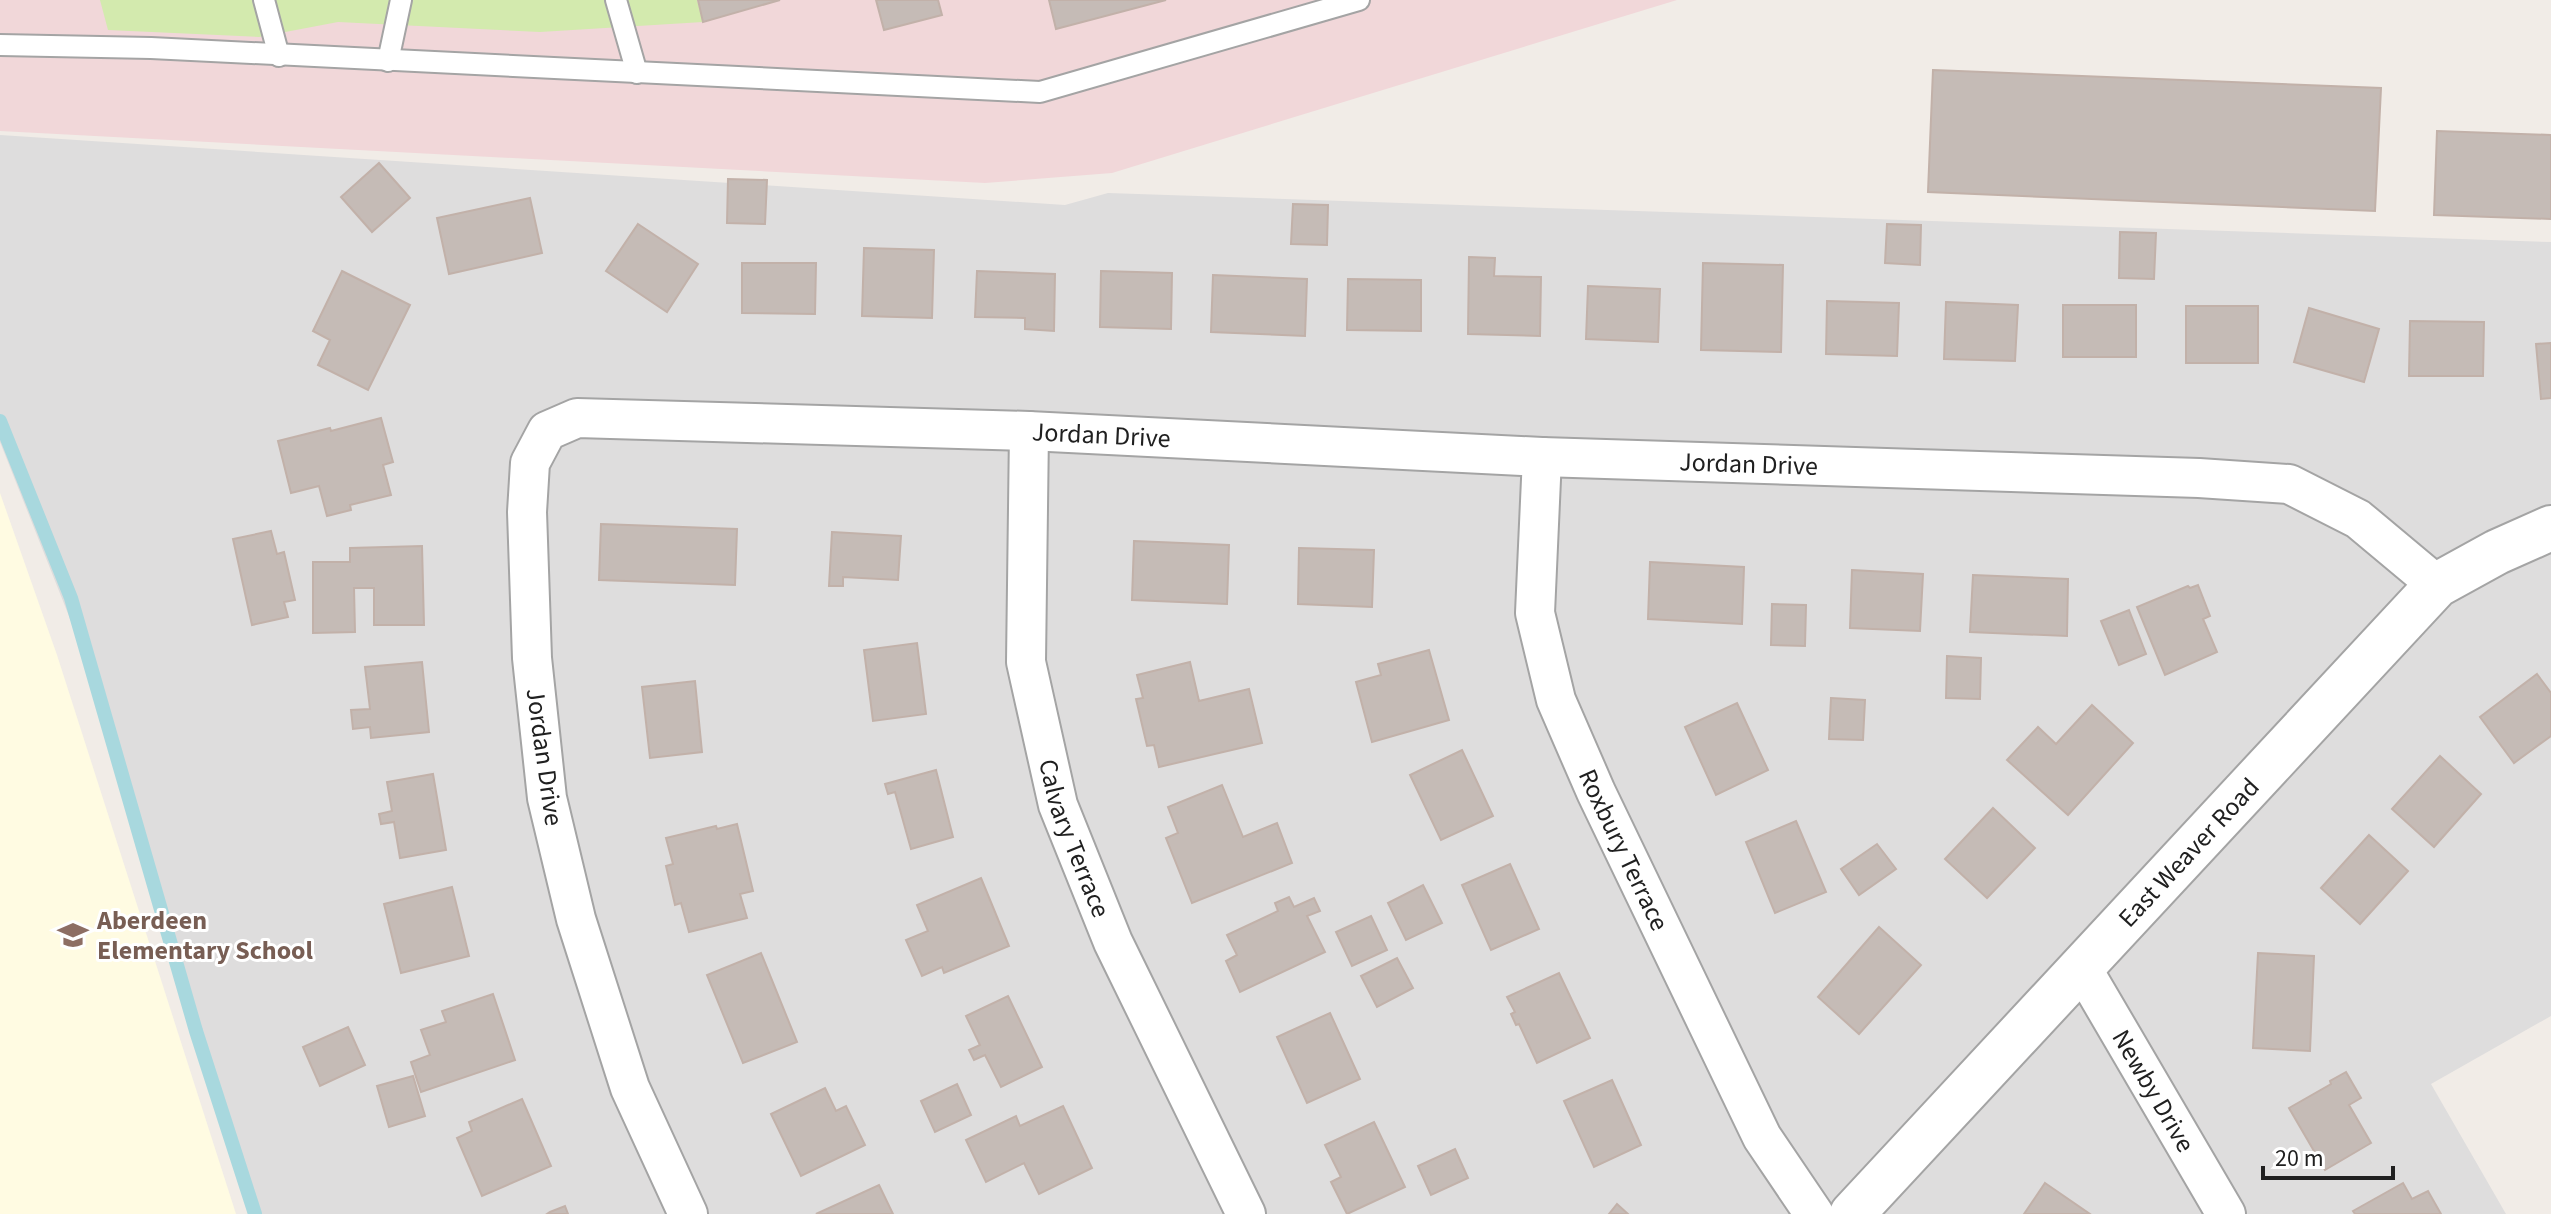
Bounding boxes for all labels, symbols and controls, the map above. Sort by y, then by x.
street label: Jordan Drive [1031,413,1171,457]
street label: Jordan Drive [1679,443,1818,485]
street label: Jordan Drive [517,686,572,828]
street label: Calvary Terrace [1029,755,1119,923]
street label: Roxbury Terrace [1569,763,1678,937]
street label: East Weaver Road [2110,770,2268,936]
place label: Aberdeen Elementary School [96,902,314,969]
school or university icon: Aberdeen Elementary School [56,918,90,952]
street label: Newby Drive [2103,1023,2204,1159]
scale bar [2263,1130,2393,1180]
text: 20 m [2275,1141,2324,1176]

